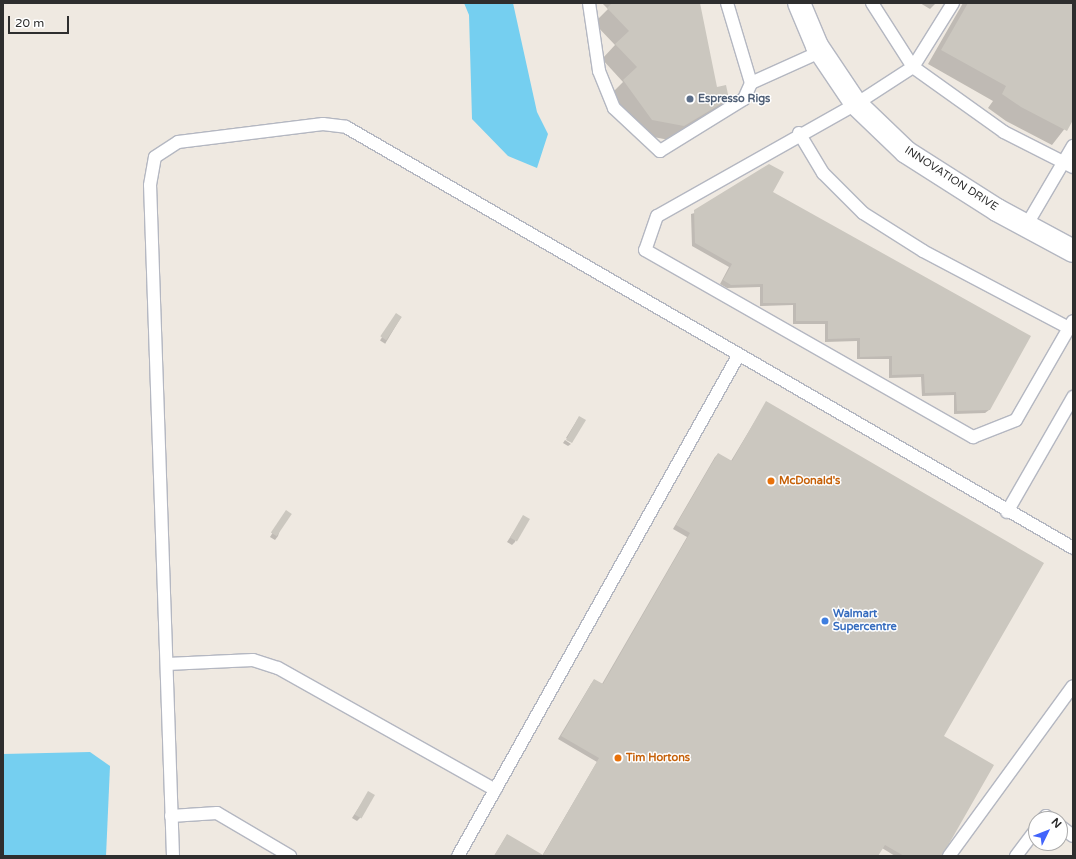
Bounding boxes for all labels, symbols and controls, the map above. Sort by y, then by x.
scale bar [10,8,71,34]
text: 20 m [15,16,44,30]
place label: Espresso Rigs [698,92,770,106]
marker: Espresso Rigs [685,94,695,104]
street label: INNOVATION DRIVE [902,144,1000,214]
place label: McDonald's [779,474,840,488]
marker: McDonald's [766,476,776,486]
place label: Walmart Supercentre [833,608,897,634]
marker: Walmart Supercentre [820,616,830,626]
place label: Tim Hortons [626,751,690,765]
marker: Tim Hortons [613,753,623,763]
north arrow [1028,811,1068,851]
text: N [1049,815,1064,831]

